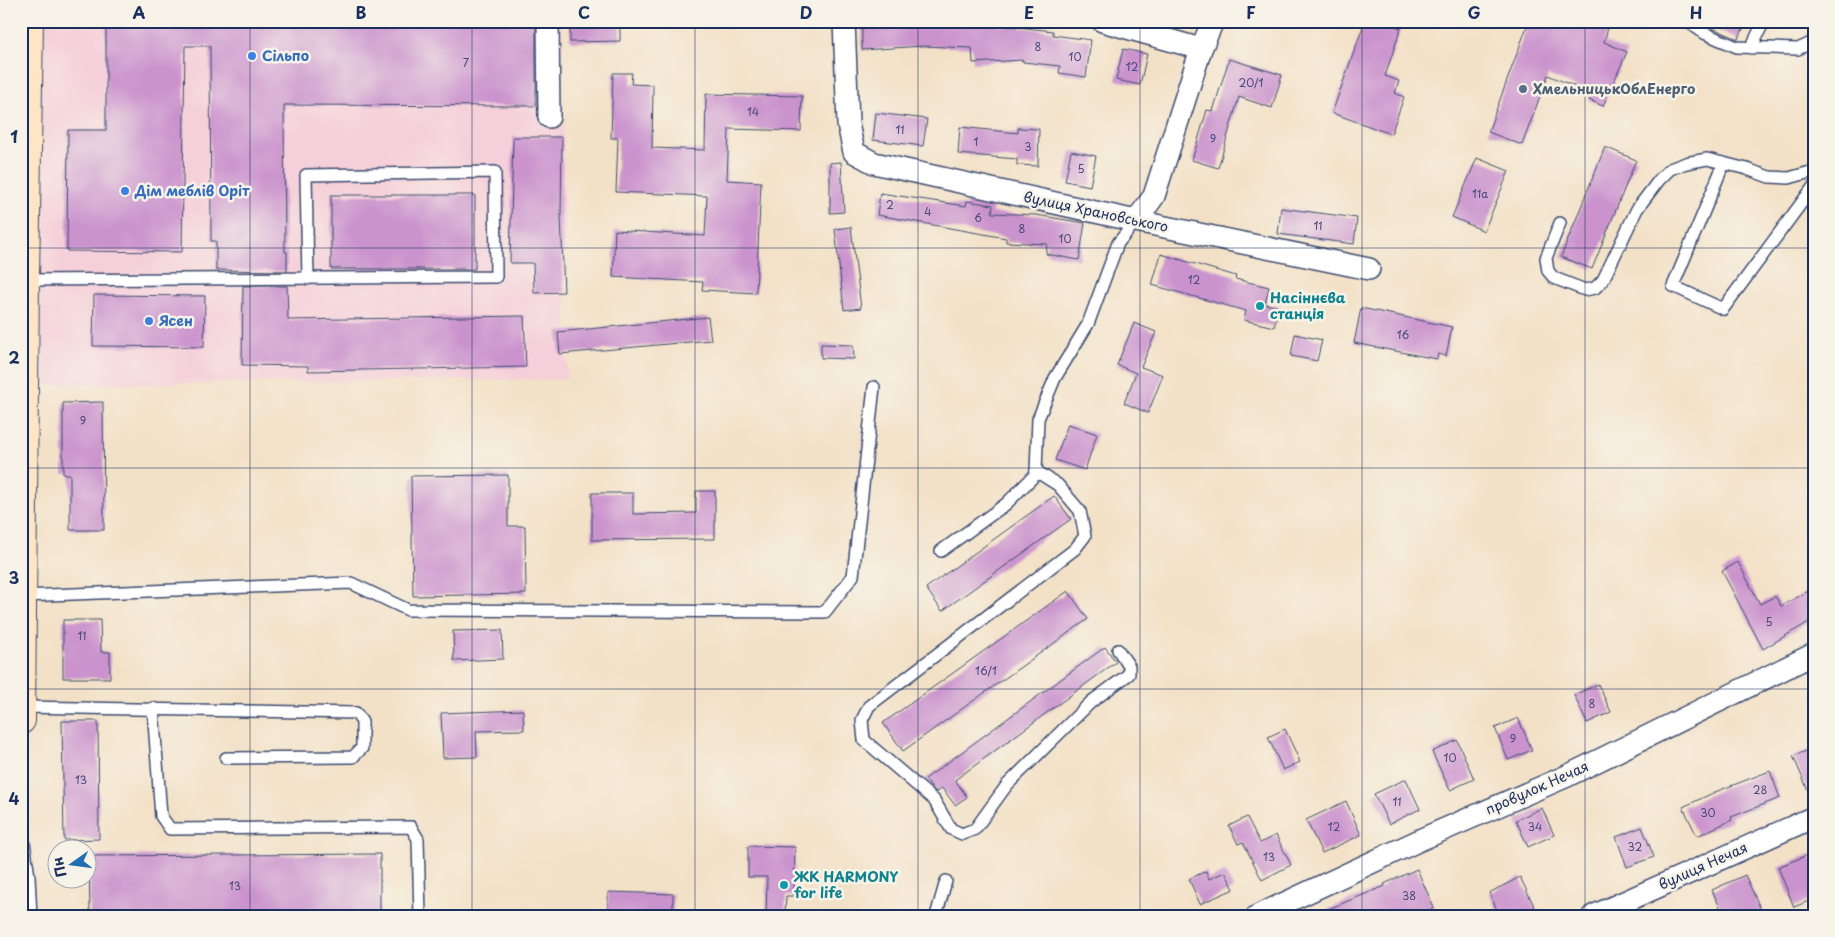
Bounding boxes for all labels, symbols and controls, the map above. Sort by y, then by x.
text: A [133,0,146,24]
text: B [356,0,367,24]
text: C [578,0,590,24]
text: D [800,0,812,24]
text: E [1024,0,1034,24]
text: F [1246,0,1256,24]
text: G [1467,0,1481,24]
text: H [1690,0,1702,24]
house number: 8 [1035,38,1042,55]
place label: Сільпо [262,45,309,66]
house number: 10 [1069,48,1081,65]
marker: Сільпо [246,50,258,62]
house number: 7 [463,54,469,71]
house number: 12 [1126,58,1139,75]
house number: 20/1 [1238,74,1264,91]
place label: ХмельницькОблЕнерго [1533,78,1695,99]
marker: ХмельницькОблЕнерго [1517,83,1529,95]
house number: 14 [747,103,759,120]
house number: 11 [895,121,905,138]
text: 1 [10,124,18,148]
house number: 9 [1210,130,1216,147]
house number: 1 [974,133,979,150]
house number: 3 [1024,138,1032,155]
house number: 5 [1077,160,1085,177]
place label: Дім меблів Оріт [134,180,250,201]
marker: Дім меблів Оріт [119,185,131,197]
house number: 11а [1472,185,1488,202]
street label: вулиця Храновського [1022,186,1171,237]
house number: 2 [886,196,894,213]
house number: 4 [924,203,932,220]
house number: 6 [974,209,982,226]
house number: 11 [1313,217,1323,234]
house number: 8 [1019,220,1026,237]
house number: 10 [1059,230,1071,247]
house number: 12 [1188,271,1201,288]
place label: Насіннєва станція [1270,287,1346,324]
marker: Насіннєва станція [1254,300,1266,312]
place label: Ясен [159,310,193,331]
marker: Ясен [143,315,155,327]
house number: 16 [1397,326,1410,343]
text: 2 [8,345,20,369]
house number: 9 [80,412,86,429]
text: 3 [9,565,19,589]
house number: 5 [1765,613,1773,630]
house number: 11 [77,627,87,644]
house number: 16/1 [975,662,997,679]
house number: 8 [1589,695,1596,712]
house number: 9 [1510,730,1516,747]
house number: 10 [1444,749,1456,766]
street label: провулок Нечая [1482,755,1592,820]
house number: 13 [75,771,87,788]
house number: 28 [1753,781,1767,798]
text: 4 [9,786,20,810]
house number: 11 [1392,793,1402,810]
house number: 30 [1700,804,1716,821]
house number: 12 [1328,818,1341,835]
house number: 34 [1528,818,1542,835]
street label: вулиця Нечая [1655,837,1751,895]
house number: 32 [1628,838,1643,855]
north arrow [48,840,98,890]
house number: 13 [1263,848,1275,865]
text: Пн [46,855,72,880]
place label: ЖК HARMONY for life [793,866,899,903]
house number: 13 [229,877,241,894]
marker: ЖК HARMONY for life [778,879,790,891]
house number: 38 [1402,887,1416,904]

